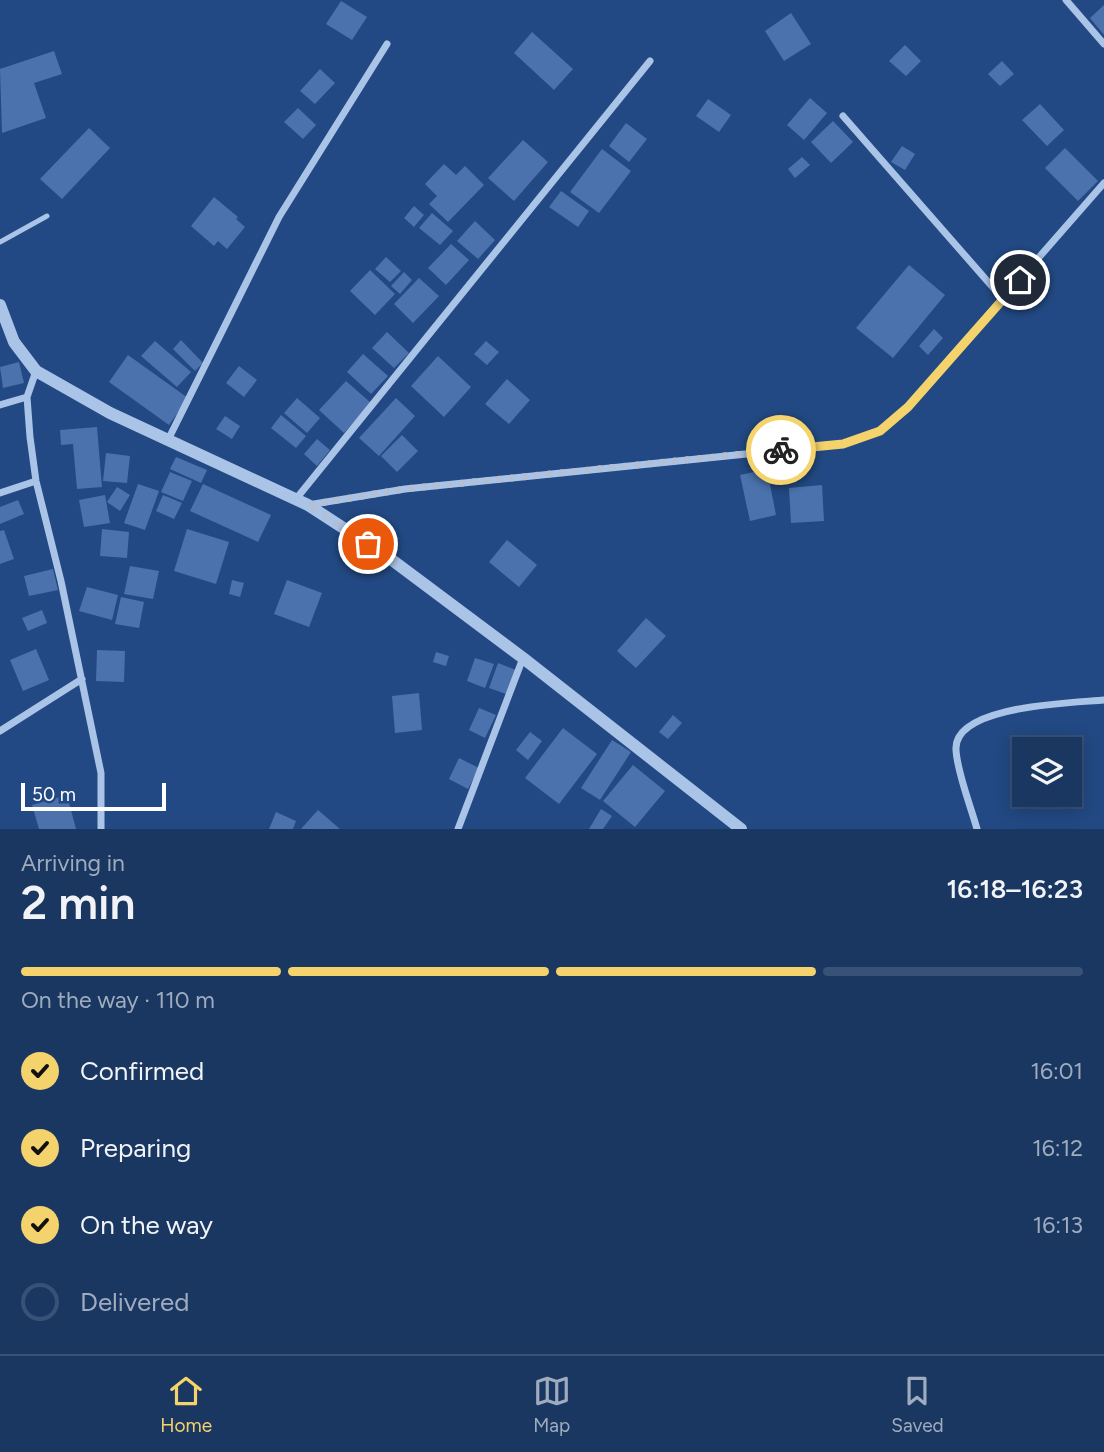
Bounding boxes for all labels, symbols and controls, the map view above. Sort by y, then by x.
pin [990,250,1050,310]
icon: home [1001,261,1039,299]
courier [746,415,816,485]
icon: bike [762,431,800,469]
pin [338,514,398,574]
icon: bag [349,525,387,563]
map controls [1012,737,1082,807]
button: layers [1012,737,1082,807]
scale bar [21,780,166,812]
text: 50 m [32,783,76,806]
text: Arriving in [21,849,125,877]
text: 16:18–16:23 [946,873,1083,905]
text: 2 min [21,875,136,931]
text: On the way · 110 m [21,986,215,1014]
icon: check [21,1052,59,1090]
text: Confirmed [80,1055,204,1087]
text: 16:01 [1030,1057,1083,1085]
icon: check [21,1129,59,1167]
text: Preparing [80,1132,191,1164]
text: 16:12 [1032,1134,1083,1162]
icon: check [21,1206,59,1244]
text: On the way [80,1209,213,1241]
text: 16:13 [1033,1211,1083,1239]
text: Delivered [80,1286,189,1318]
tab: Home [160,1372,212,1437]
tab: Map [533,1372,571,1437]
tab: Saved [891,1372,944,1437]

